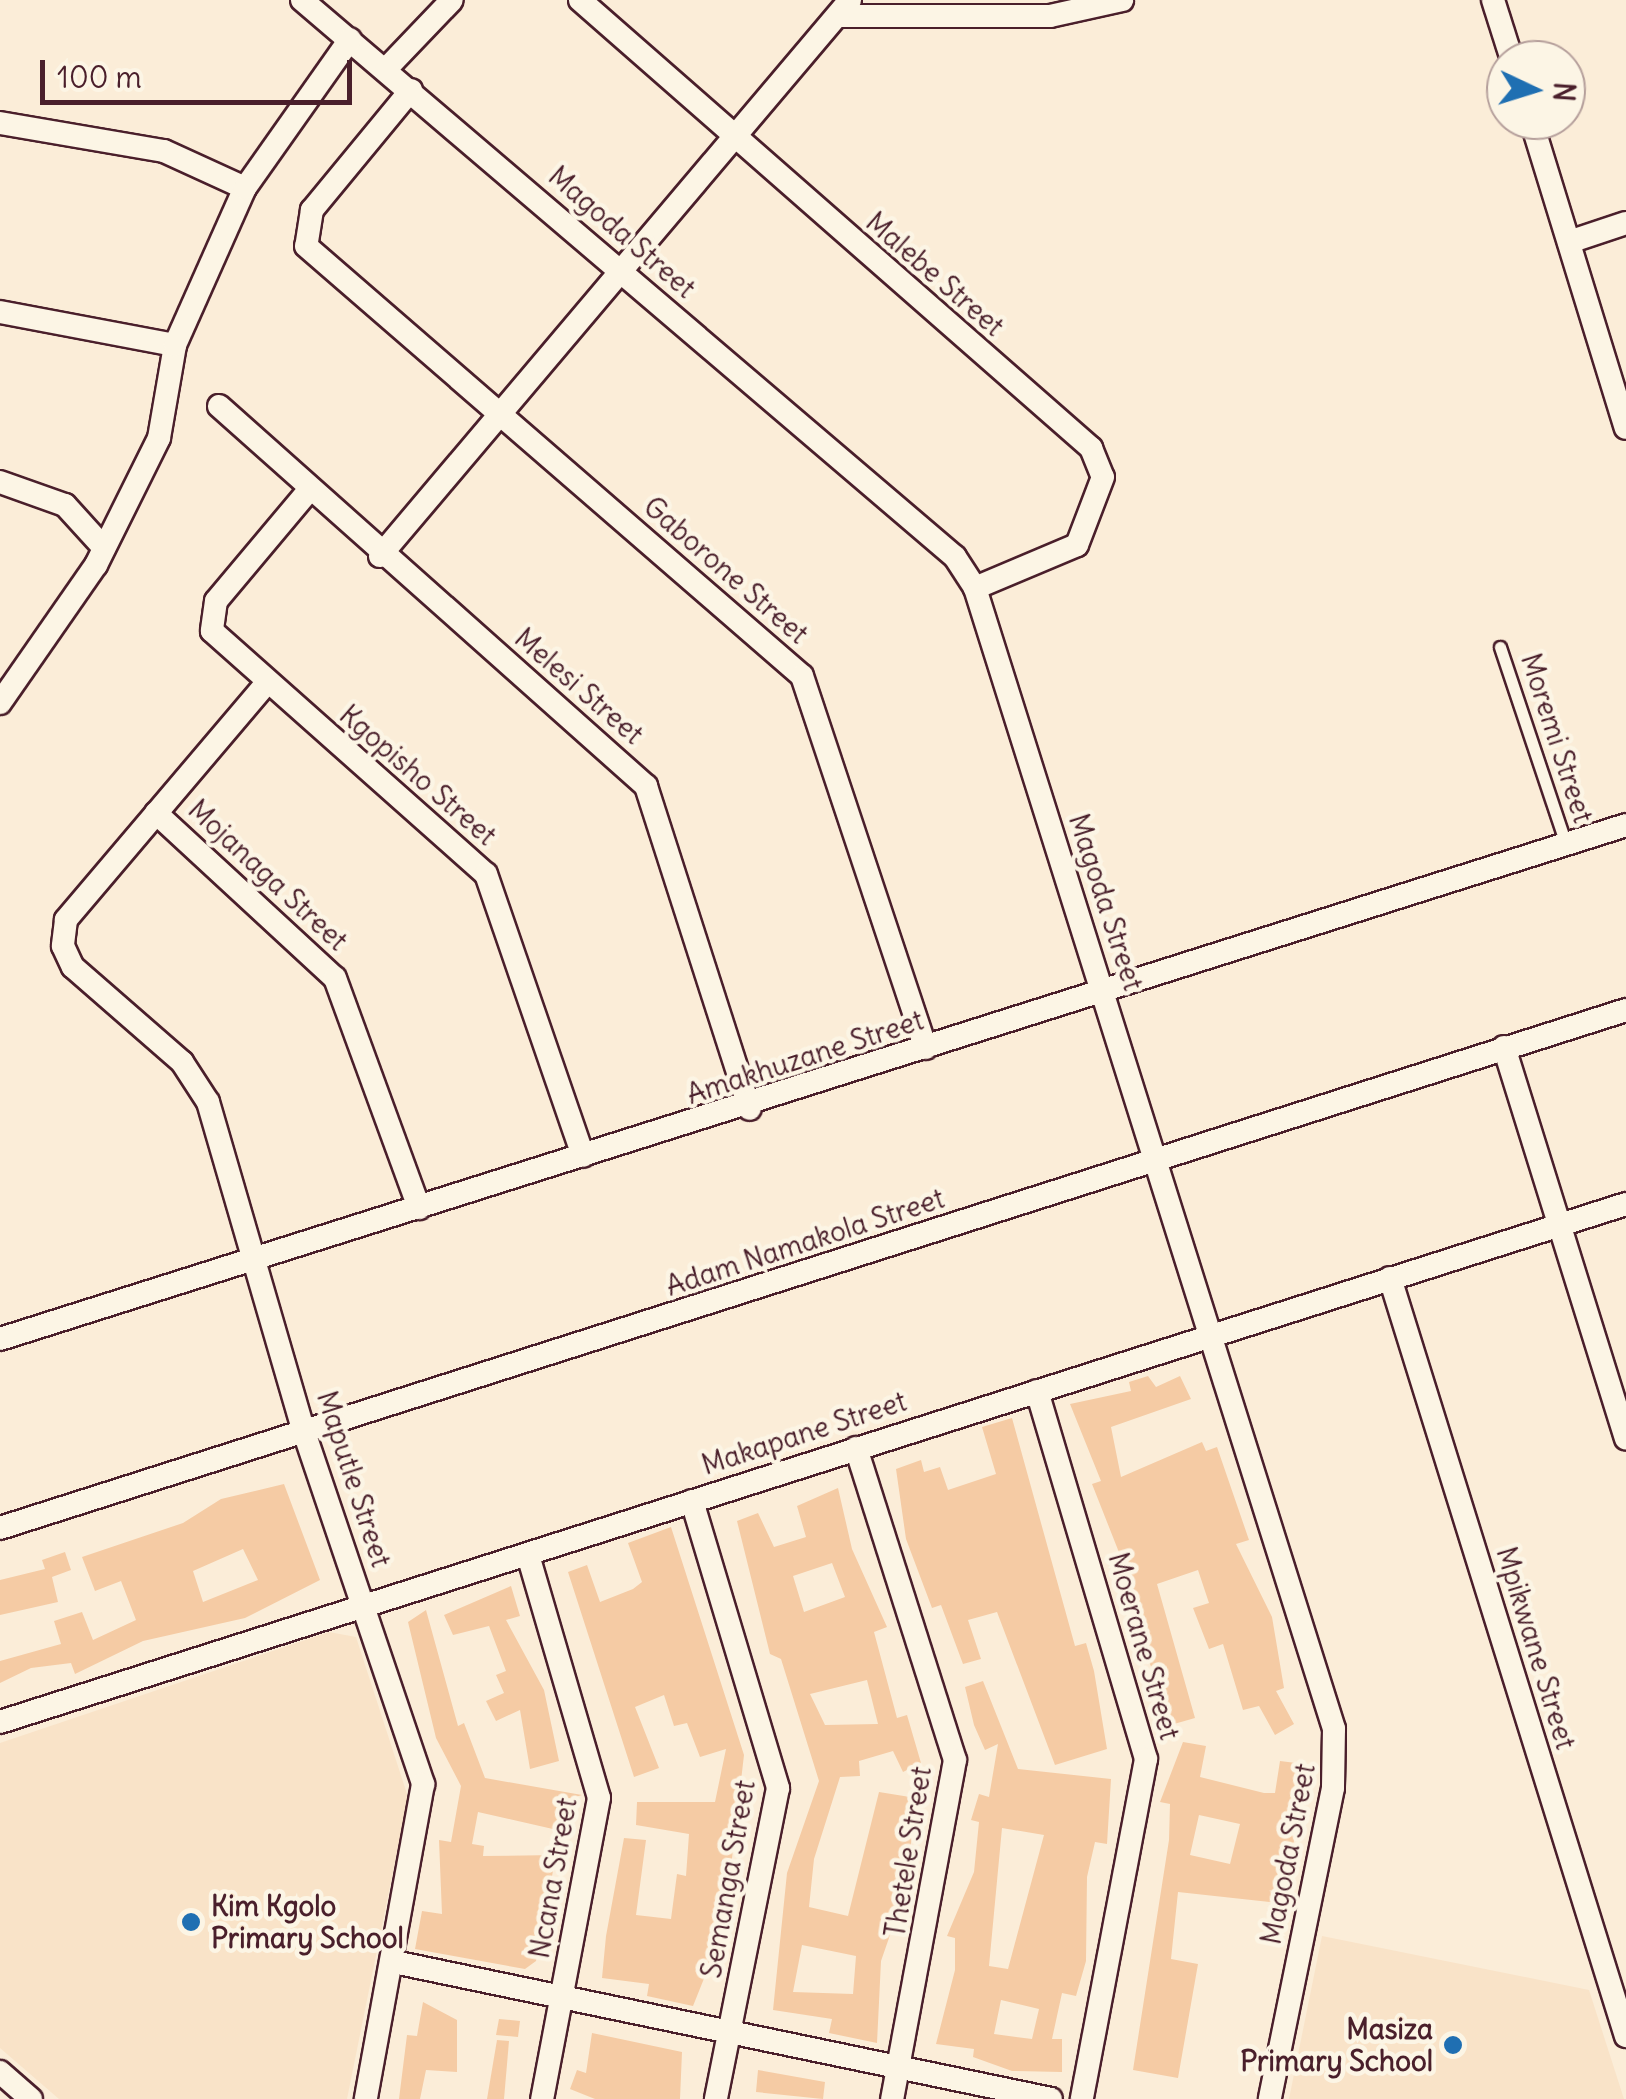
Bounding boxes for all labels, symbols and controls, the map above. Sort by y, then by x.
scale bar [45,40,358,102]
north arrow [1486,40,1586,140]
text: 100 m [57,58,142,96]
text: N [1545,81,1583,103]
street label: Magoda Street [542,159,702,305]
street label: Malebe Street [859,205,1011,343]
street label: Gaborone Street [637,489,815,651]
street label: Melesi Street [508,621,650,751]
street label: Moremi Street [1514,649,1600,827]
street label: Kgopisho Street [333,698,503,852]
street label: Mojanaga Street [181,793,355,957]
street label: Magoda Street [1062,810,1150,994]
street label: Amakhuzane Street [682,1003,928,1111]
street label: Adam Namakola Street [662,1181,948,1303]
street label: Makapane Street [697,1384,911,1482]
street label: Maputle Street [310,1387,398,1571]
street label: Mpikwane Street [1489,1543,1583,1753]
street label: Moerane Street [1101,1549,1187,1743]
street label: Magoda Street [1254,1761,1322,1947]
street label: Thetele Street [878,1764,938,1940]
street label: Semanga Street [694,1777,762,1981]
street label: Ncana Street [522,1795,584,1961]
place label: Kim Kgolo Primary School [211,1889,404,1955]
marker: Kim Kgolo Primary School [180,1911,202,1933]
place label: Masiza Primary School [1240,2012,1433,2078]
marker: Masiza Primary School [1442,2034,1464,2056]

